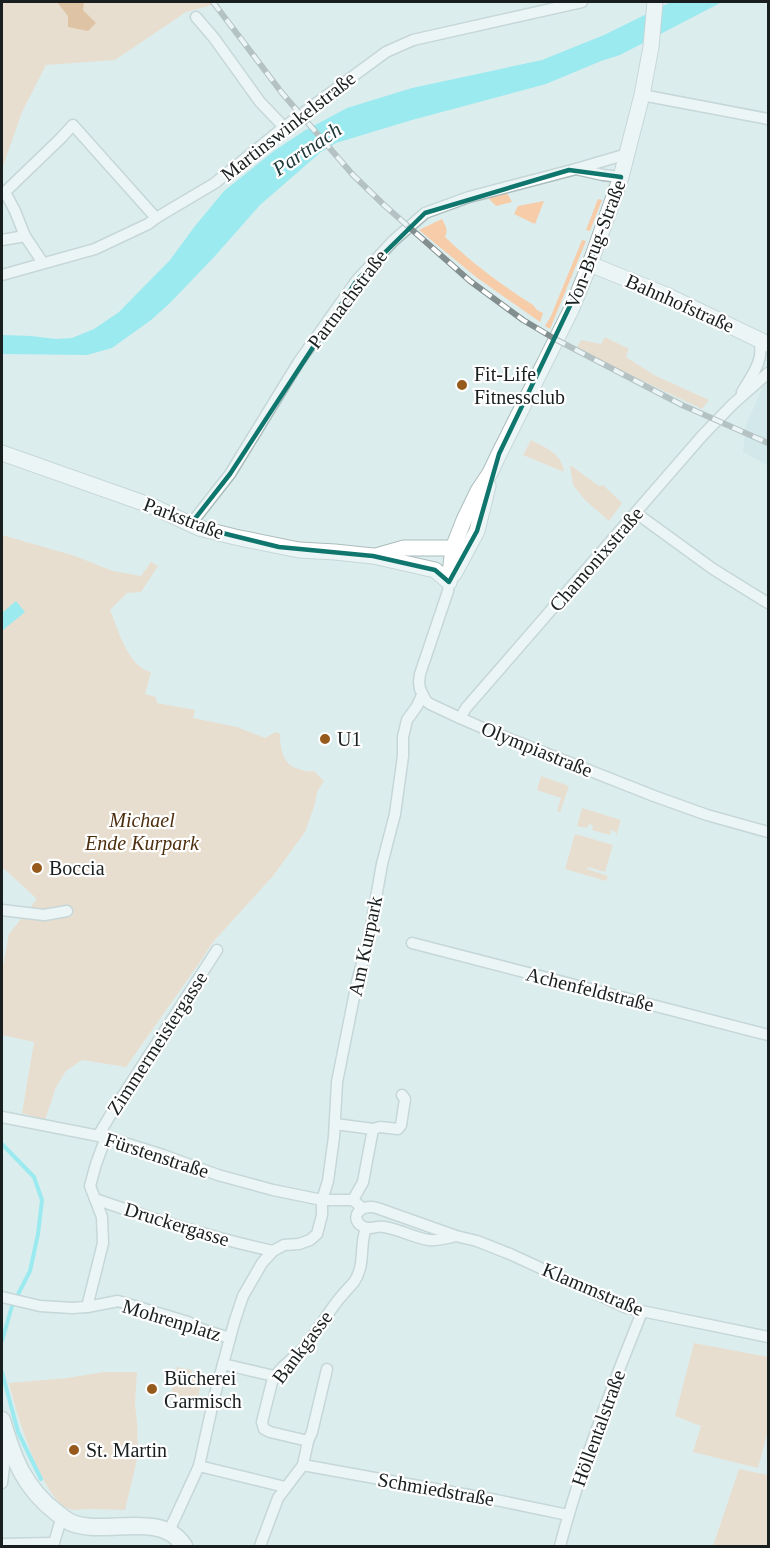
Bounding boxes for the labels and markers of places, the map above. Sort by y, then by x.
place label: Fit-Life Fitnessclub [474,363,565,408]
marker: Fit-Life Fitnessclub [455,378,469,392]
place label: U1 [337,728,361,750]
marker: U1 [318,732,332,746]
place label: Boccia [49,857,105,879]
marker: Boccia [30,861,44,875]
place label: Bücherei Garmisch [164,1367,242,1412]
marker: Bücherei Garmisch [145,1382,159,1396]
place label: St. Martin [86,1439,167,1461]
marker: St. Martin [67,1443,81,1457]

